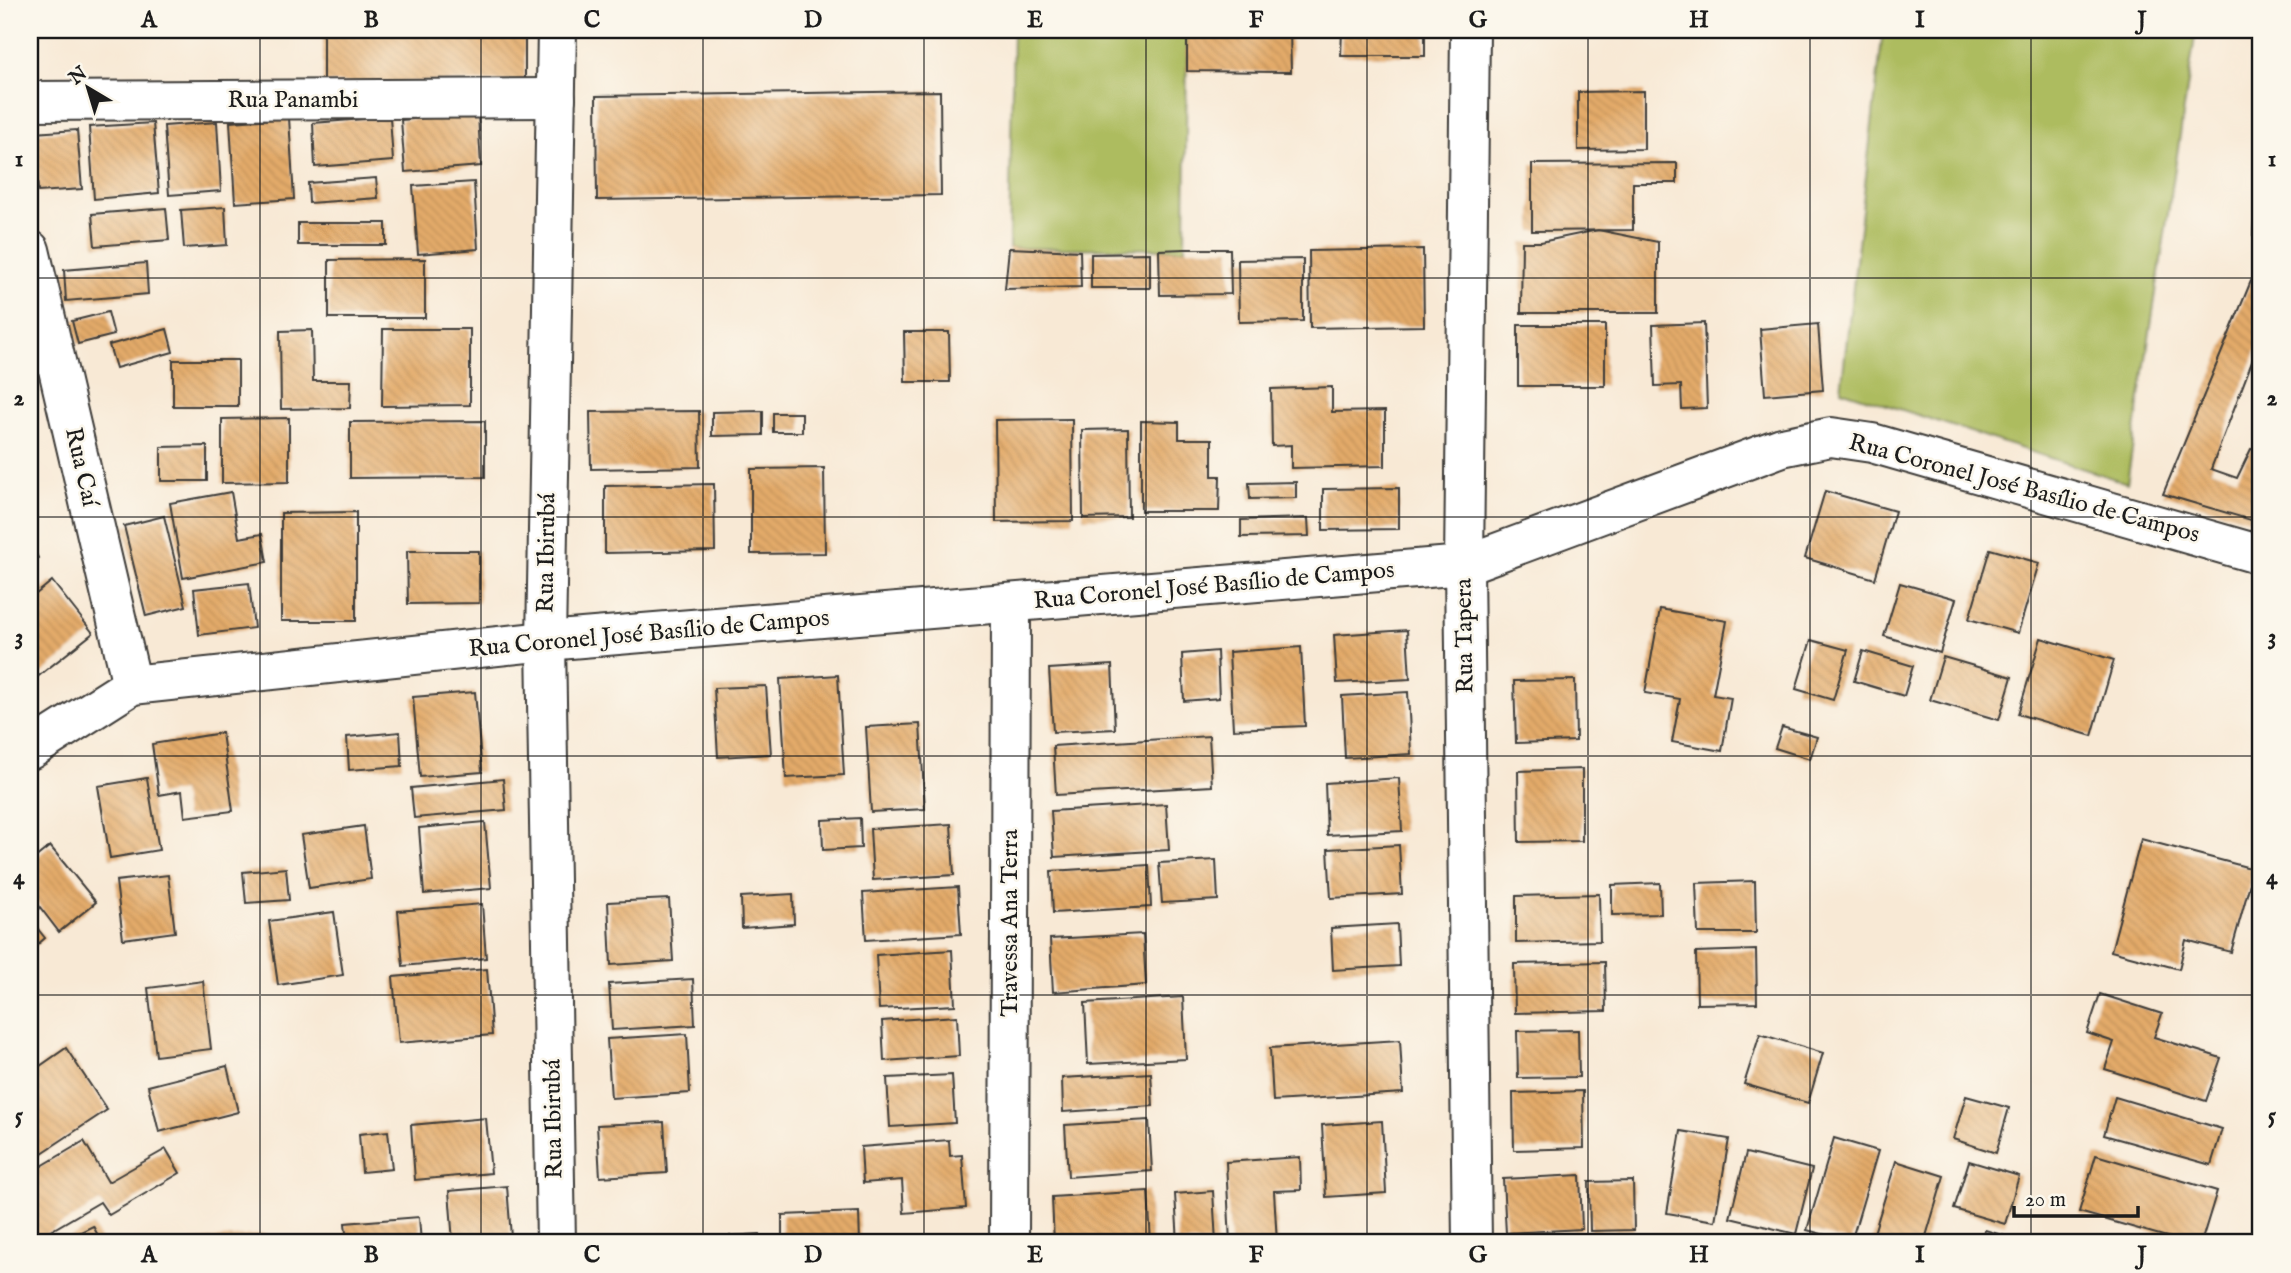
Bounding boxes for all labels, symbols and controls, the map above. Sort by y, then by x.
text: A [140,6,158,35]
text: B [363,6,379,35]
text: C [584,6,601,35]
text: D [804,6,822,35]
text: E [1027,6,1043,35]
text: F [1249,6,1264,35]
text: G [1469,6,1488,35]
text: H [1689,6,1709,35]
text: I [1915,6,1925,35]
text: J [2134,6,2147,35]
north arrow [52,52,122,122]
text: N [64,61,93,91]
street label: Rua Panambi [227,85,359,116]
text: 1 [15,145,23,174]
text: 1 [2268,145,2276,174]
text: 2 [14,384,25,413]
text: 2 [2267,384,2278,413]
street label: Rua Caí [57,424,105,511]
street label: Rua Coronel José Basílio de Campos [1845,427,2203,551]
street label: Rua Ibirubá [530,492,564,613]
street label: Rua Coronel José Basílio de Campos [1032,555,1396,617]
street label: Rua Tapera [1448,577,1482,694]
street label: Rua Coronel José Basílio de Campos [467,603,831,665]
text: 3 [15,623,23,652]
text: 3 [2268,623,2276,652]
street label: Travessa Ana Terra [995,829,1026,1017]
text: 4 [13,863,25,892]
text: 4 [2266,863,2278,892]
street label: Rua Ibirubá [537,1058,571,1179]
text: 5 [15,1102,24,1131]
text: 5 [2268,1102,2277,1131]
scale bar [2014,1175,2139,1219]
text: 20 m [2025,1187,2066,1214]
text: A [140,1241,158,1270]
text: B [363,1241,379,1270]
text: C [584,1241,601,1270]
text: D [804,1241,822,1270]
text: E [1027,1241,1043,1270]
text: F [1249,1241,1264,1270]
text: G [1469,1241,1488,1270]
text: H [1689,1241,1709,1270]
text: I [1915,1241,1925,1270]
text: J [2134,1241,2147,1270]

